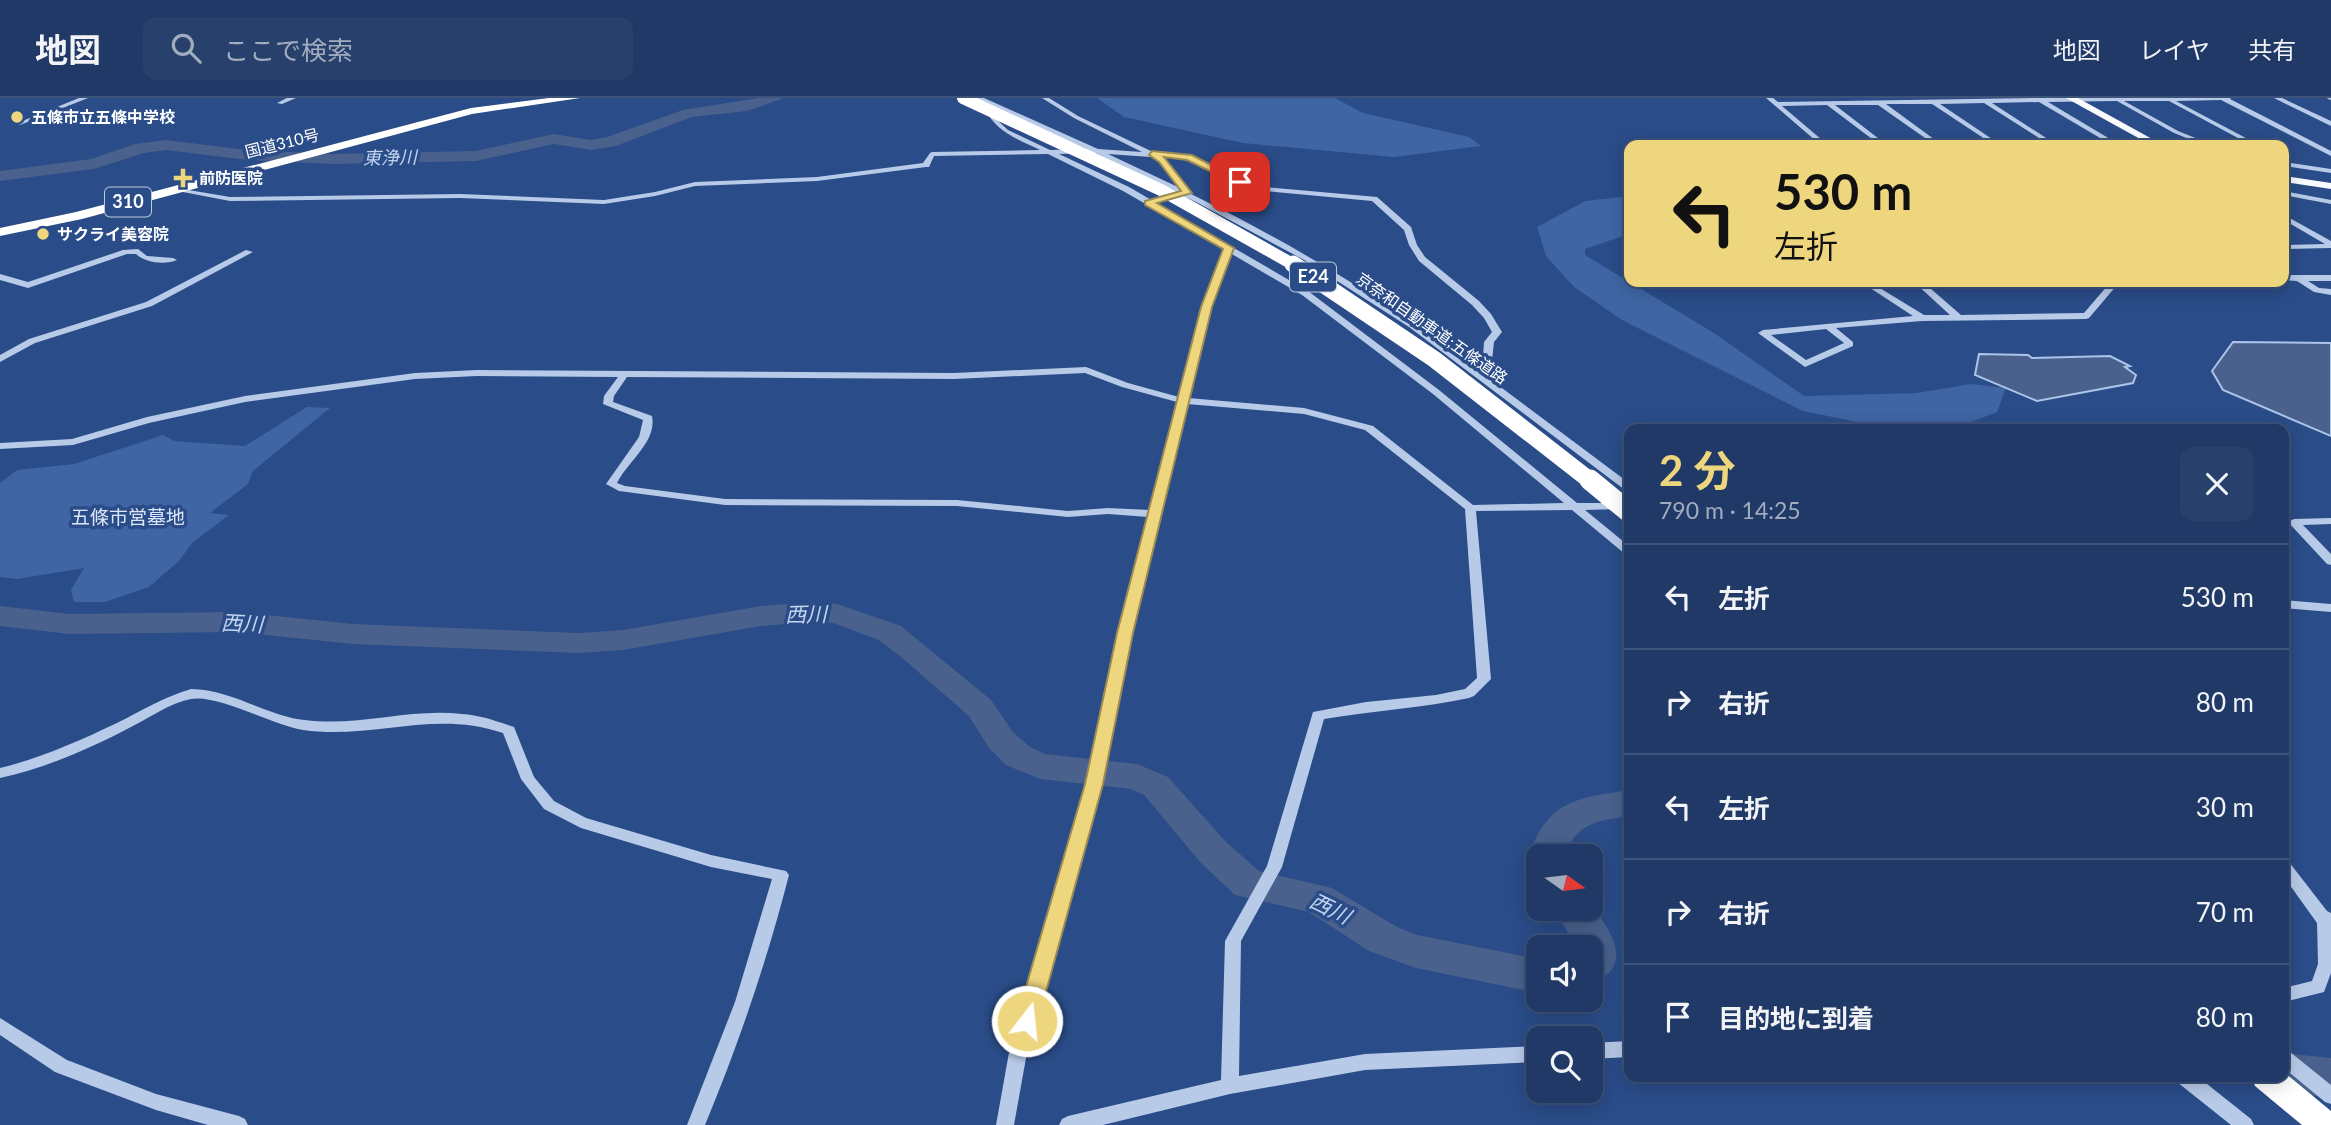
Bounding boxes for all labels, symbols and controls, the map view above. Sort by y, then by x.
search box [143,17,633,80]
text: 地図 [35,29,101,69]
icon: search [167,29,205,67]
text: ここで検索 [223,34,353,66]
text: 地図 [2053,35,2101,64]
text: レイヤ [2139,35,2210,64]
text: 共有 [2248,35,2296,64]
place label: 五條市立五條中学校 [31,107,175,126]
marker: 五條市立五條中学校 [9,109,25,125]
street label: 国道310号 [243,124,321,161]
water label: 東浄川 [363,145,419,168]
pin [1210,152,1270,212]
text: 530 m [1774,162,1912,220]
icon: arrive [1221,163,1259,201]
marker: 前防医院 [173,168,193,188]
place label: 前防医院 [199,168,263,187]
icon: left [1659,168,1750,259]
road number: 310 [105,188,151,217]
place label: サクライ美容院 [57,224,169,243]
marker: サクライ美容院 [35,226,51,242]
text: 左折 [1774,226,1838,265]
road number: E24 [1290,262,1336,292]
street label: 京奈和自動車道;五條道路 [1353,268,1512,387]
text: 2 分 [1659,445,1736,495]
button: close [2180,447,2254,521]
text: 790 m · 14:25 [1659,496,1801,524]
park label: 五條市営墓地 [71,505,185,528]
icon: left [1659,578,1697,616]
text: 530 m [2181,581,2254,613]
text: 左折 [1718,582,1770,614]
water label: 西川 [785,601,829,626]
water label: 西川 [220,609,266,636]
icon: right [1659,683,1697,721]
text: 80 m [2196,686,2254,718]
text: 右折 [1718,687,1770,719]
icon: left [1659,788,1697,826]
text: 30 m [2196,791,2254,823]
text: 左折 [1718,792,1770,824]
north arrow [1526,844,1603,920]
map controls [1526,844,1603,1103]
water label: 西川 [1306,887,1357,929]
icon: right [1659,893,1697,931]
text: 70 m [2196,896,2254,928]
text: 右折 [1718,897,1770,929]
button: sound [1526,935,1603,1012]
position arrow [990,984,1064,1058]
icon: arrive [1659,998,1697,1036]
text: 80 m [2196,1001,2254,1033]
text: 目的地に到着 [1718,1002,1874,1034]
button: search [1526,1026,1603,1103]

